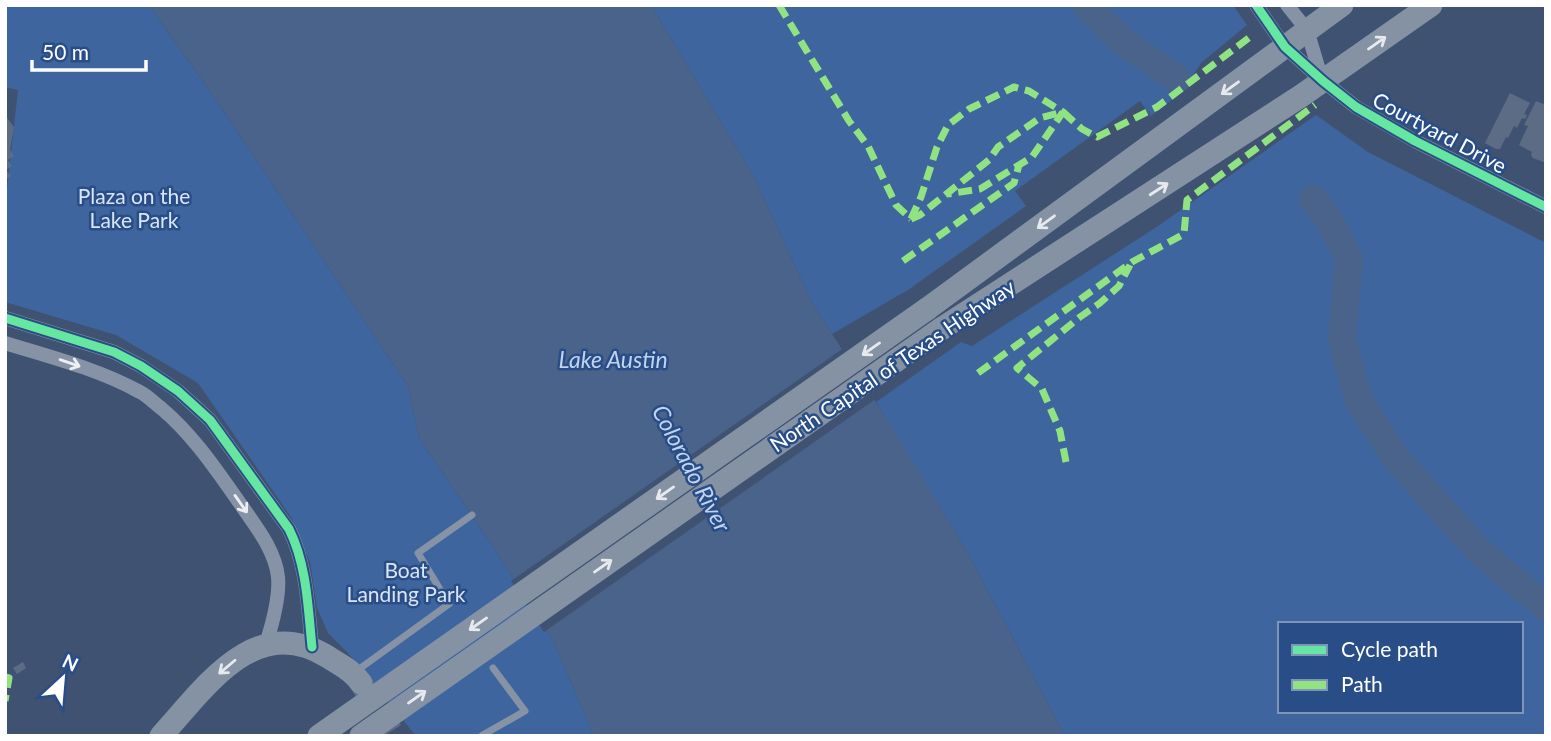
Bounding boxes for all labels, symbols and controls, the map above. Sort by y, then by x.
scale bar [32,28,145,72]
one-way arrow [1367,36,1386,50]
text: 50 m [42,39,89,64]
one-way arrow [1221,80,1240,95]
street label: Courtyard Drive [1369,86,1511,178]
one-way arrow [1149,181,1169,195]
park label: Plaza on the Lake Park [78,183,190,232]
one-way arrow [1037,214,1056,229]
street label: North Capital of Texas Highway [765,273,1019,456]
one-way arrow [862,342,881,356]
water label: Lake Austin [558,345,668,373]
one-way arrow [59,358,81,370]
water label: Colorado River [647,400,738,537]
one-way arrow [656,486,675,500]
one-way arrow [234,494,248,513]
park label: Boat Landing Park [347,557,466,606]
one-way arrow [593,559,612,573]
one-way arrow [469,617,489,631]
legend [1278,622,1523,713]
text: Cycle path [1341,636,1438,661]
north arrow [28,643,98,713]
text: N [59,649,82,676]
one-way arrow [218,659,236,675]
text: Path [1341,671,1383,696]
one-way arrow [407,690,426,704]

